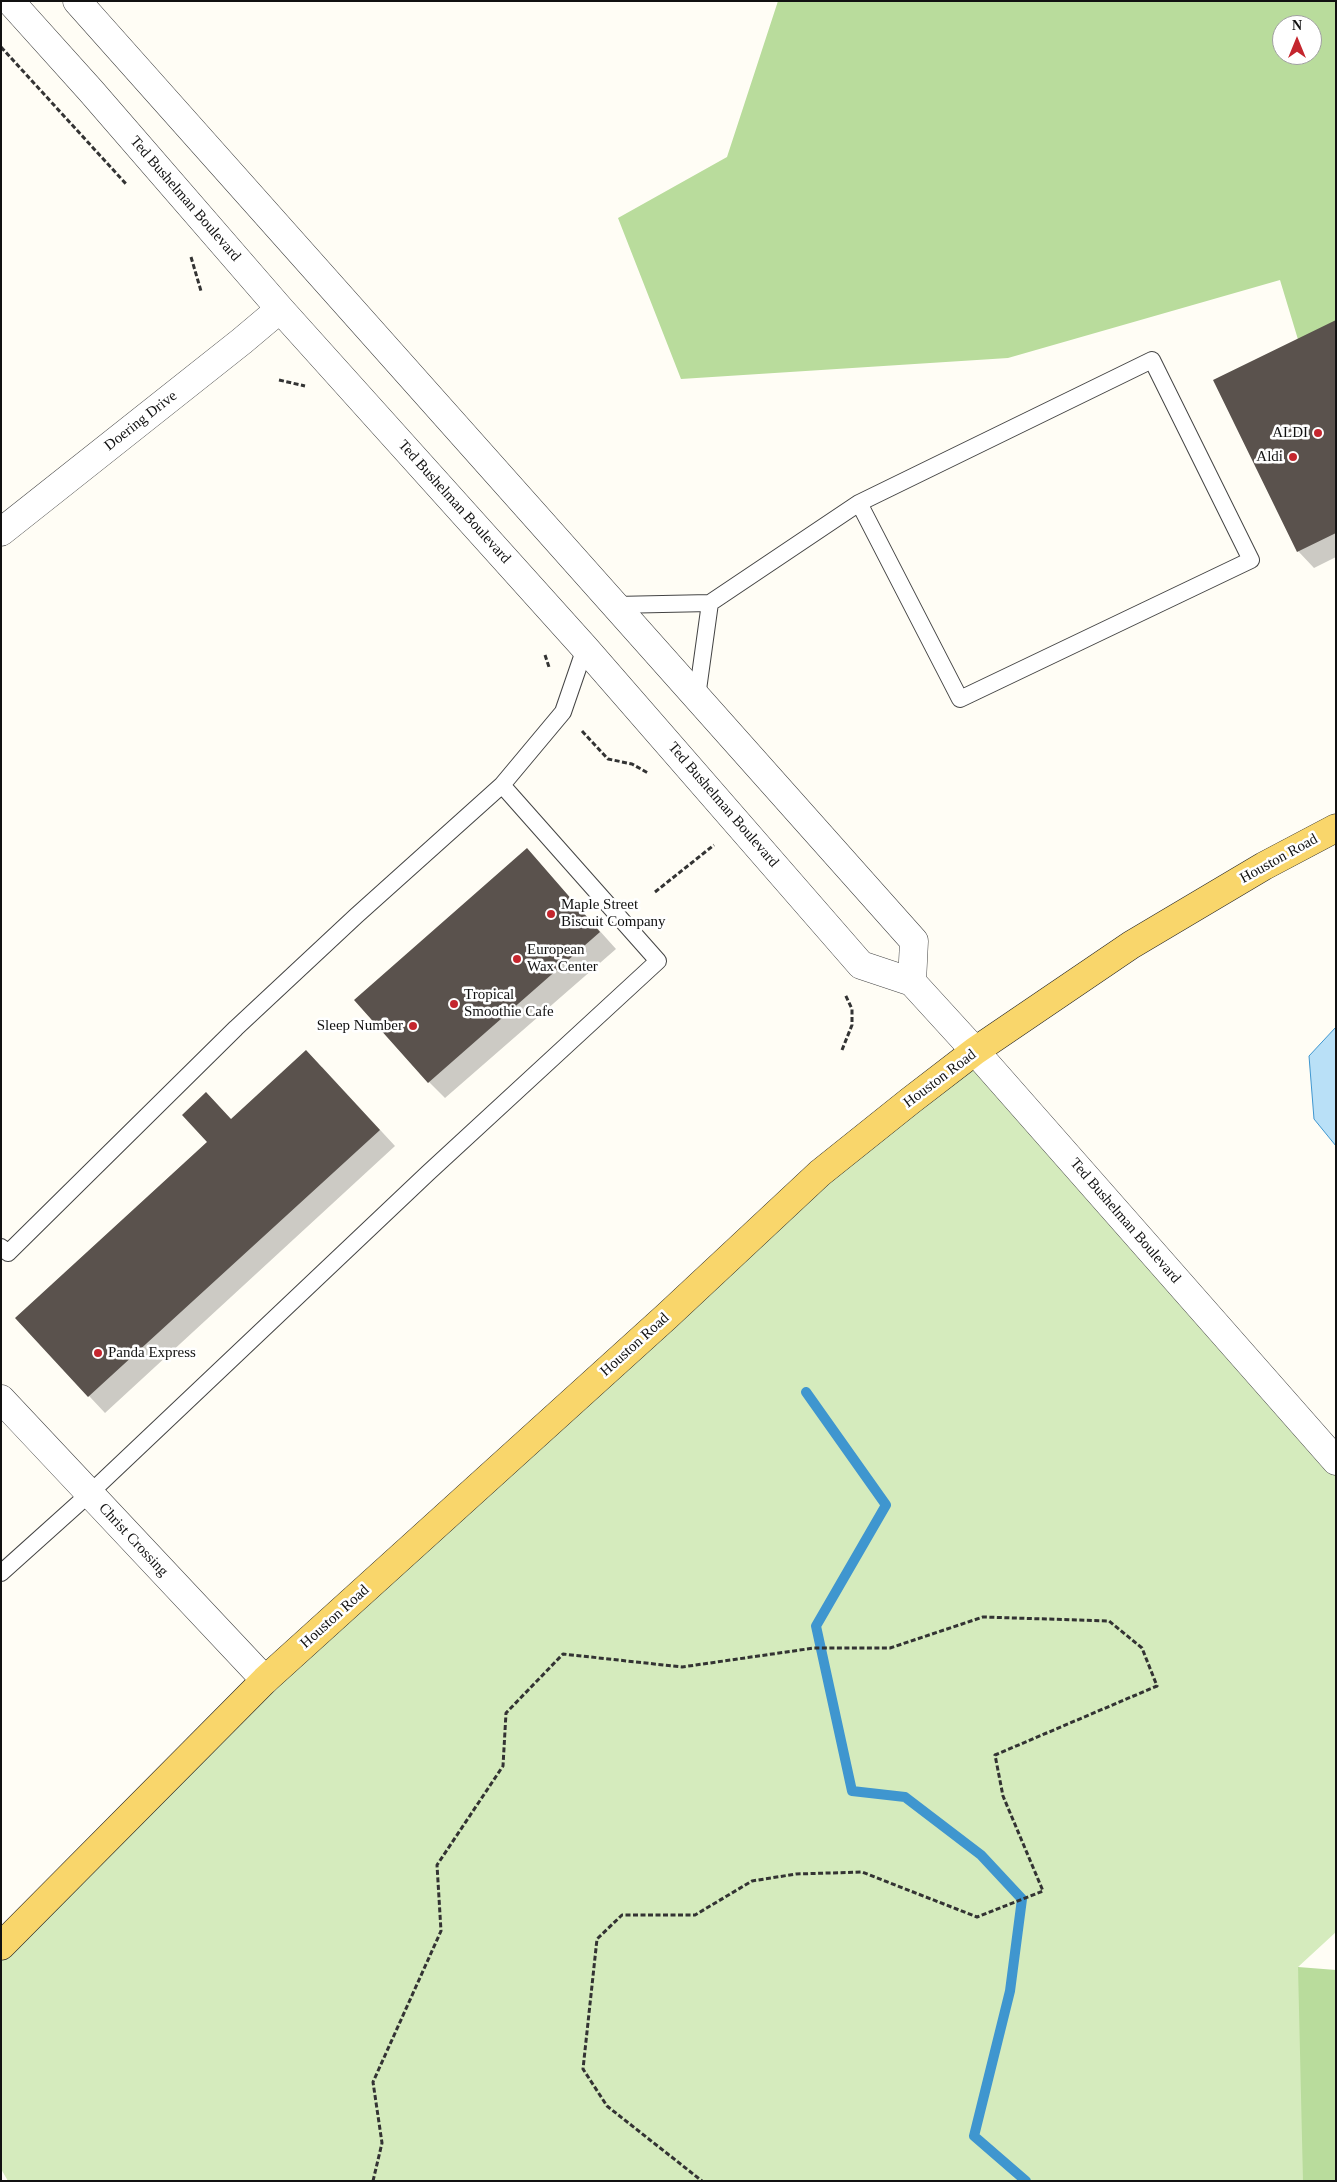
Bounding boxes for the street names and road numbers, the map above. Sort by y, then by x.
street label: Ted Bushelman Boulevard [126,133,244,265]
street label: Doering Drive [101,387,181,455]
street label: Ted Bushelman Boulevard [394,437,514,567]
street label: Ted Bushelman Boulevard [664,739,782,871]
street label: Houston Road [1237,830,1321,888]
street label: Houston Road [900,1046,980,1112]
street label: Ted Bushelman Boulevard [1066,1155,1184,1287]
street label: Houston Road [597,1309,673,1381]
street label: Christ Crossing [94,1500,172,1580]
street label: Houston Road [297,1581,373,1653]

